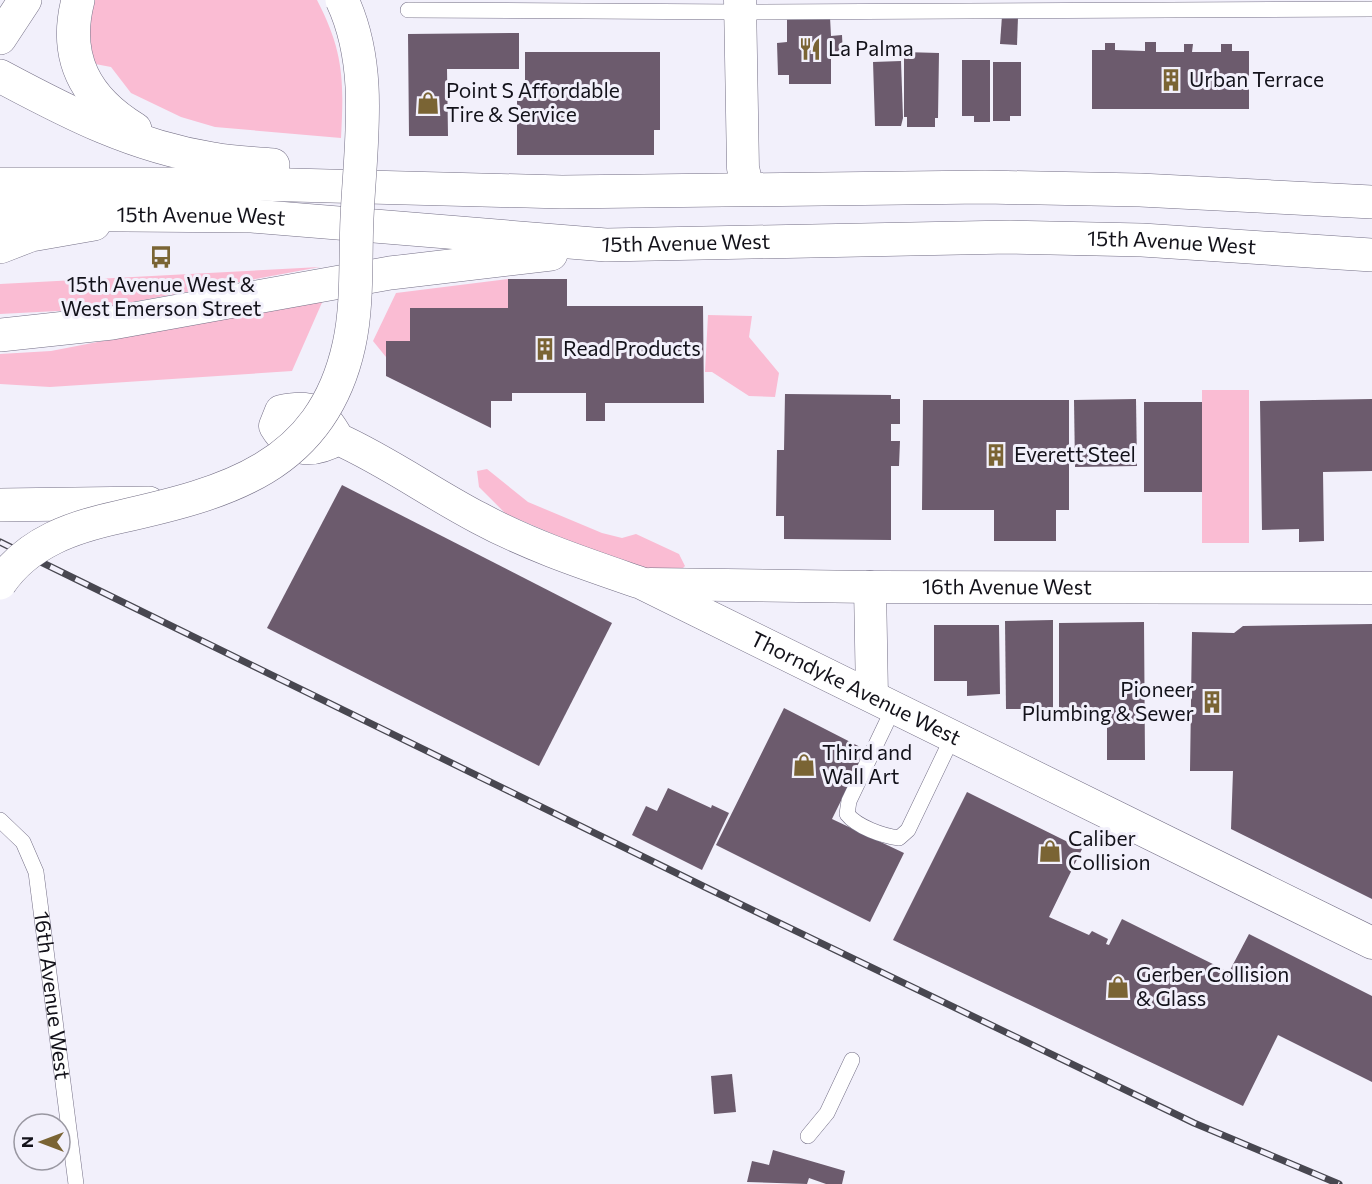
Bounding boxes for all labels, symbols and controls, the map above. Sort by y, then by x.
place label: La Palma [828,35,914,60]
restaurant icon: La Palma [797,36,823,62]
place label: Urban Terrace [1189,66,1324,91]
building icon: Urban Terrace [1158,67,1184,93]
place label: Point S Affordable Tire & Service [446,77,620,126]
shop icon: Point S Affordable Tire & Service [415,90,441,116]
street label: 15th Avenue West [116,201,287,230]
street label: 15th Avenue West [1087,225,1257,258]
street label: 15th Avenue West [600,228,770,256]
bus stop icon: 15th Avenue West & West Emerson Street [148,244,174,270]
place label: 15th Avenue West & West Emerson Street [61,271,261,320]
place label: Read Products [563,335,701,360]
building icon: Read Products [532,336,558,362]
place label: Everett Steel [1014,441,1136,466]
building icon: Everett Steel [983,442,1009,468]
street label: 16th Avenue West [922,573,1092,598]
street label: Thorndyke Avenue West [747,625,965,749]
place label: Pioneer Plumbing & Sewer [1022,676,1194,725]
building icon: Pioneer Plumbing & Sewer [1199,689,1225,715]
place label: Third and Wall Art [822,739,912,788]
shop icon: Third and Wall Art [791,752,817,778]
place label: Caliber Collision [1068,825,1151,874]
shop icon: Caliber Collision [1037,838,1063,864]
street label: 16th Avenue West [30,910,77,1081]
place label: Gerber Collision & Glass [1136,961,1289,1010]
shop icon: Gerber Collision & Glass [1105,974,1131,1000]
north arrow [12,1112,72,1172]
text: N [17,1136,36,1148]

